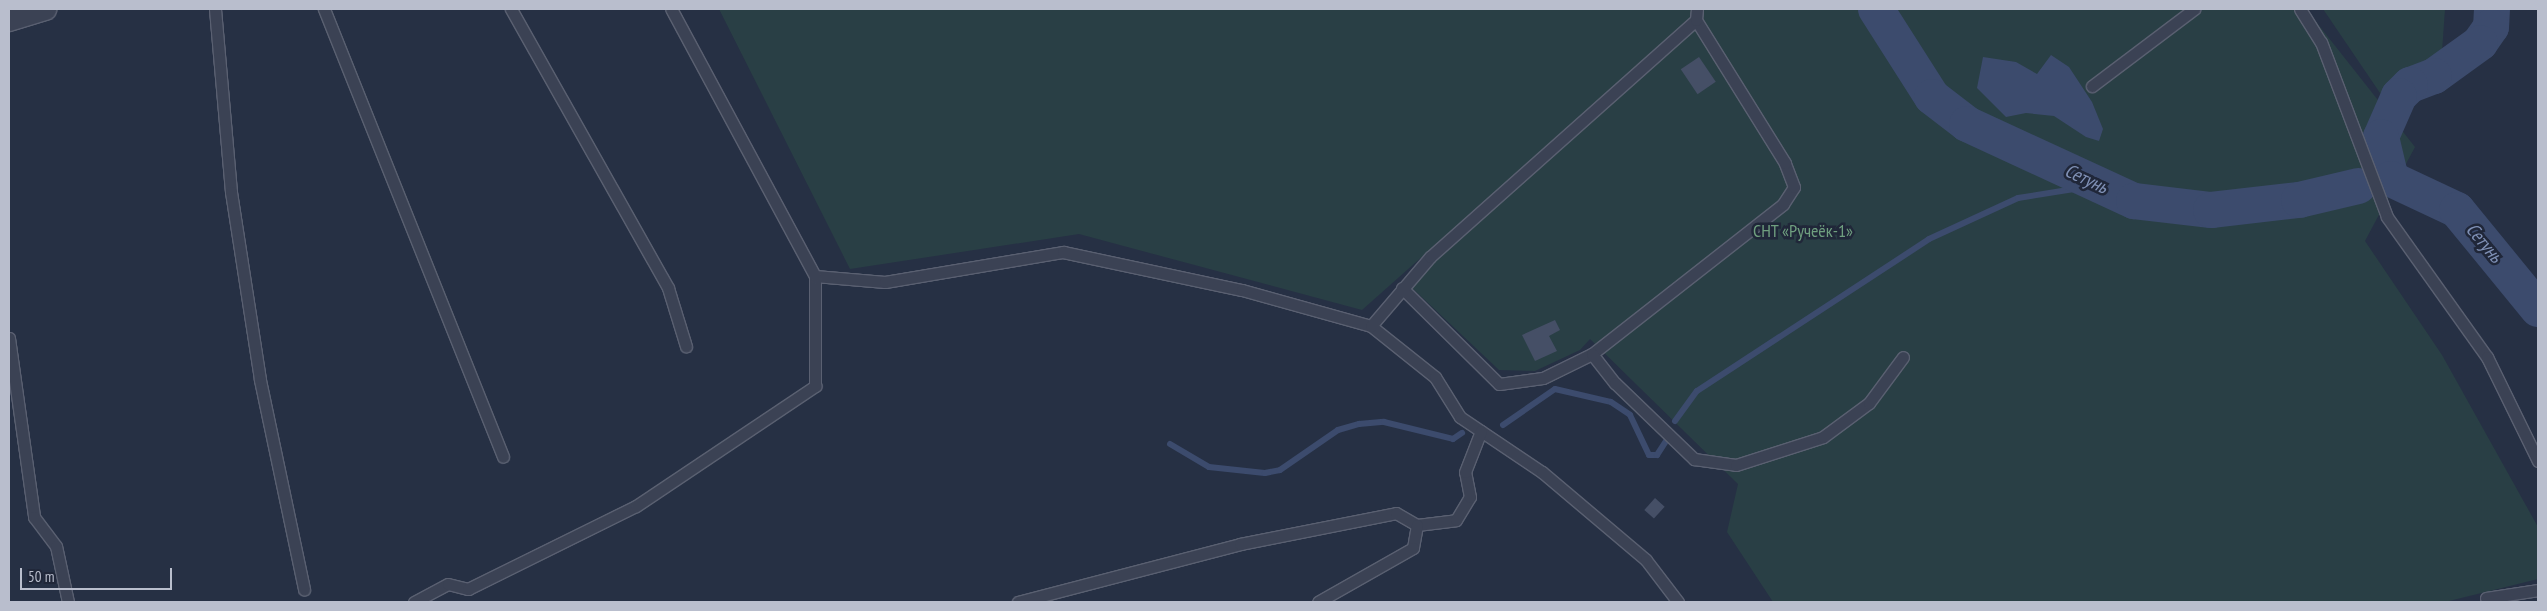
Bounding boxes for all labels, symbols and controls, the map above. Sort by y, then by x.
water label: Сетунь [2061,159,2111,199]
water label: Сетунь [2461,219,2507,267]
park label: СНТ «Ручеёк-1» [1753,220,1853,242]
scale bar [22,558,175,590]
text: 50 m [28,567,54,586]

